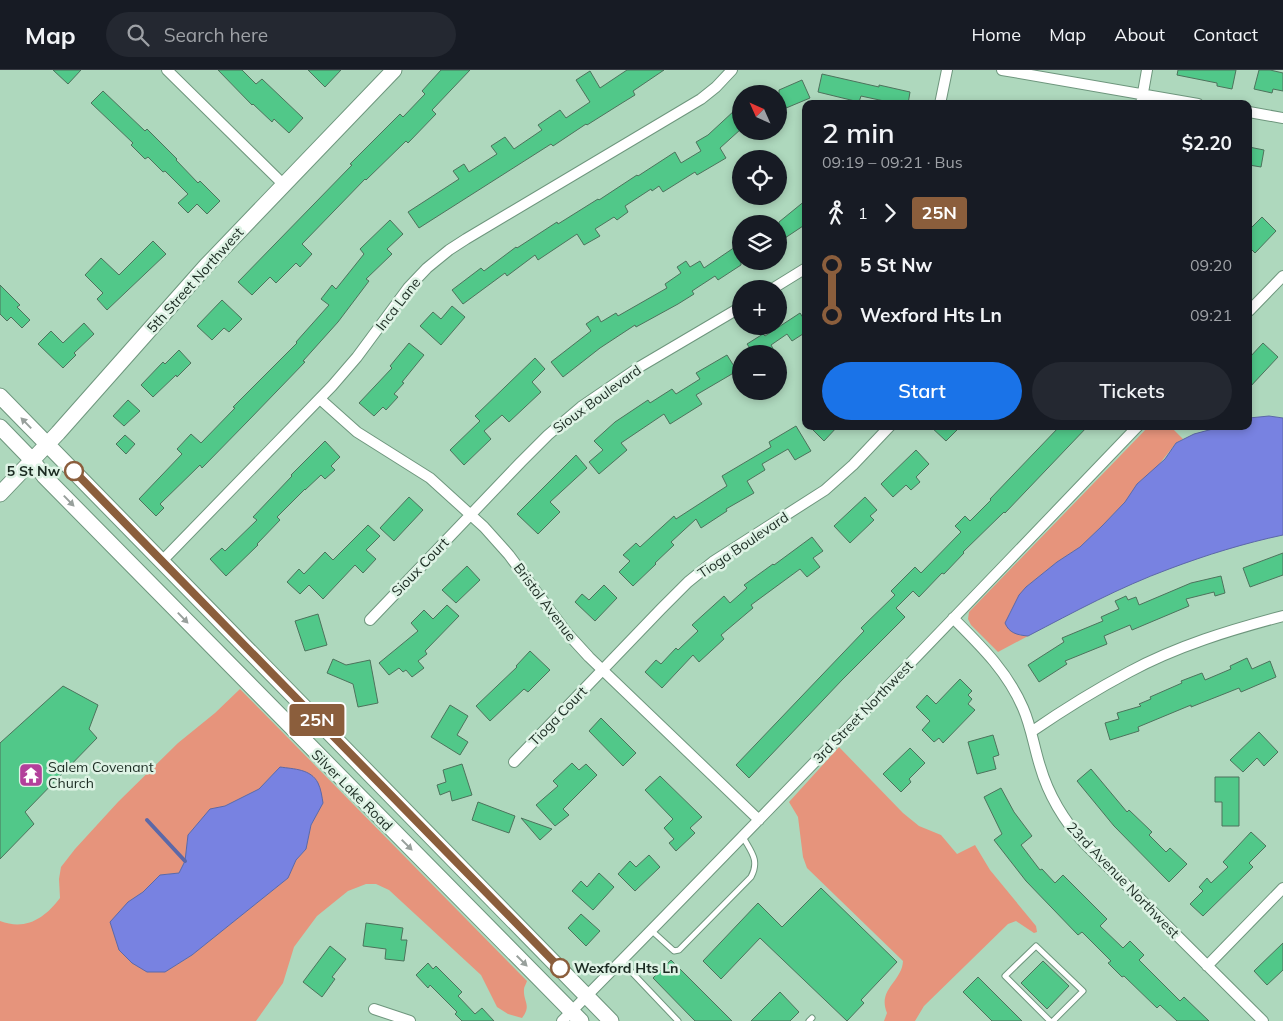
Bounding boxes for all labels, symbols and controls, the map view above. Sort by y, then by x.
search box [106,12,456,57]
text: Map [25,20,76,50]
icon: search [124,21,152,49]
text: Search here [164,23,268,47]
text: Home [971,23,1021,46]
text: Map [1049,23,1086,46]
text: About [1114,23,1165,46]
text: Contact [1193,23,1258,46]
north arrow [732,85,788,140]
map controls [732,85,787,400]
text: 2 min [822,115,895,150]
text: $2.20 [1182,131,1232,155]
button: locate [732,150,787,205]
text: 09:19 – 09:21 · Bus [822,152,963,172]
icon: walk [822,199,850,227]
icon: forward [876,199,904,227]
text: 25N [922,201,957,224]
text: 1 [858,203,868,223]
button: layers [732,215,787,270]
street label: 5th Street Northwest [143,223,247,337]
text: 5 St Nw [860,253,932,277]
text: 09:20 [1190,255,1232,275]
street label: Inca Lane [372,274,424,334]
button: + [732,280,787,335]
text: Wexford Hts Ln [860,303,1002,327]
text: 09:21 [1190,305,1232,325]
button: − [732,345,787,400]
street label: Sioux Boulevard [549,361,645,437]
button: Start [822,362,1022,420]
button: Tickets [1032,362,1232,420]
one-way arrow [21,418,33,430]
marker: 5 St Nw [64,461,84,481]
place label: 5 St Nw [7,462,61,480]
one-way arrow [63,495,75,507]
street label: Tioga Boulevard [694,508,792,582]
street label: Sioux Court [388,534,453,600]
street label: Bristol Avenue [510,559,580,645]
one-way arrow [176,611,188,623]
street label: 3rd Street Northwest [809,657,917,767]
street label: Tioga Court [525,682,591,750]
line badge: 25N [288,704,346,736]
text: 25N [299,708,335,731]
street label: Silver Lake Road [308,746,396,834]
place label: Salem Covenant Church [48,758,154,792]
temple icon: Salem Covenant Church [18,762,44,788]
street label: 23rd Avenue Northwest [1063,818,1183,942]
one-way arrow [401,839,413,851]
one-way arrow [515,955,527,967]
marker: Wexford Hts Ln [550,958,570,978]
place label: Wexford Hts Ln [574,959,679,977]

